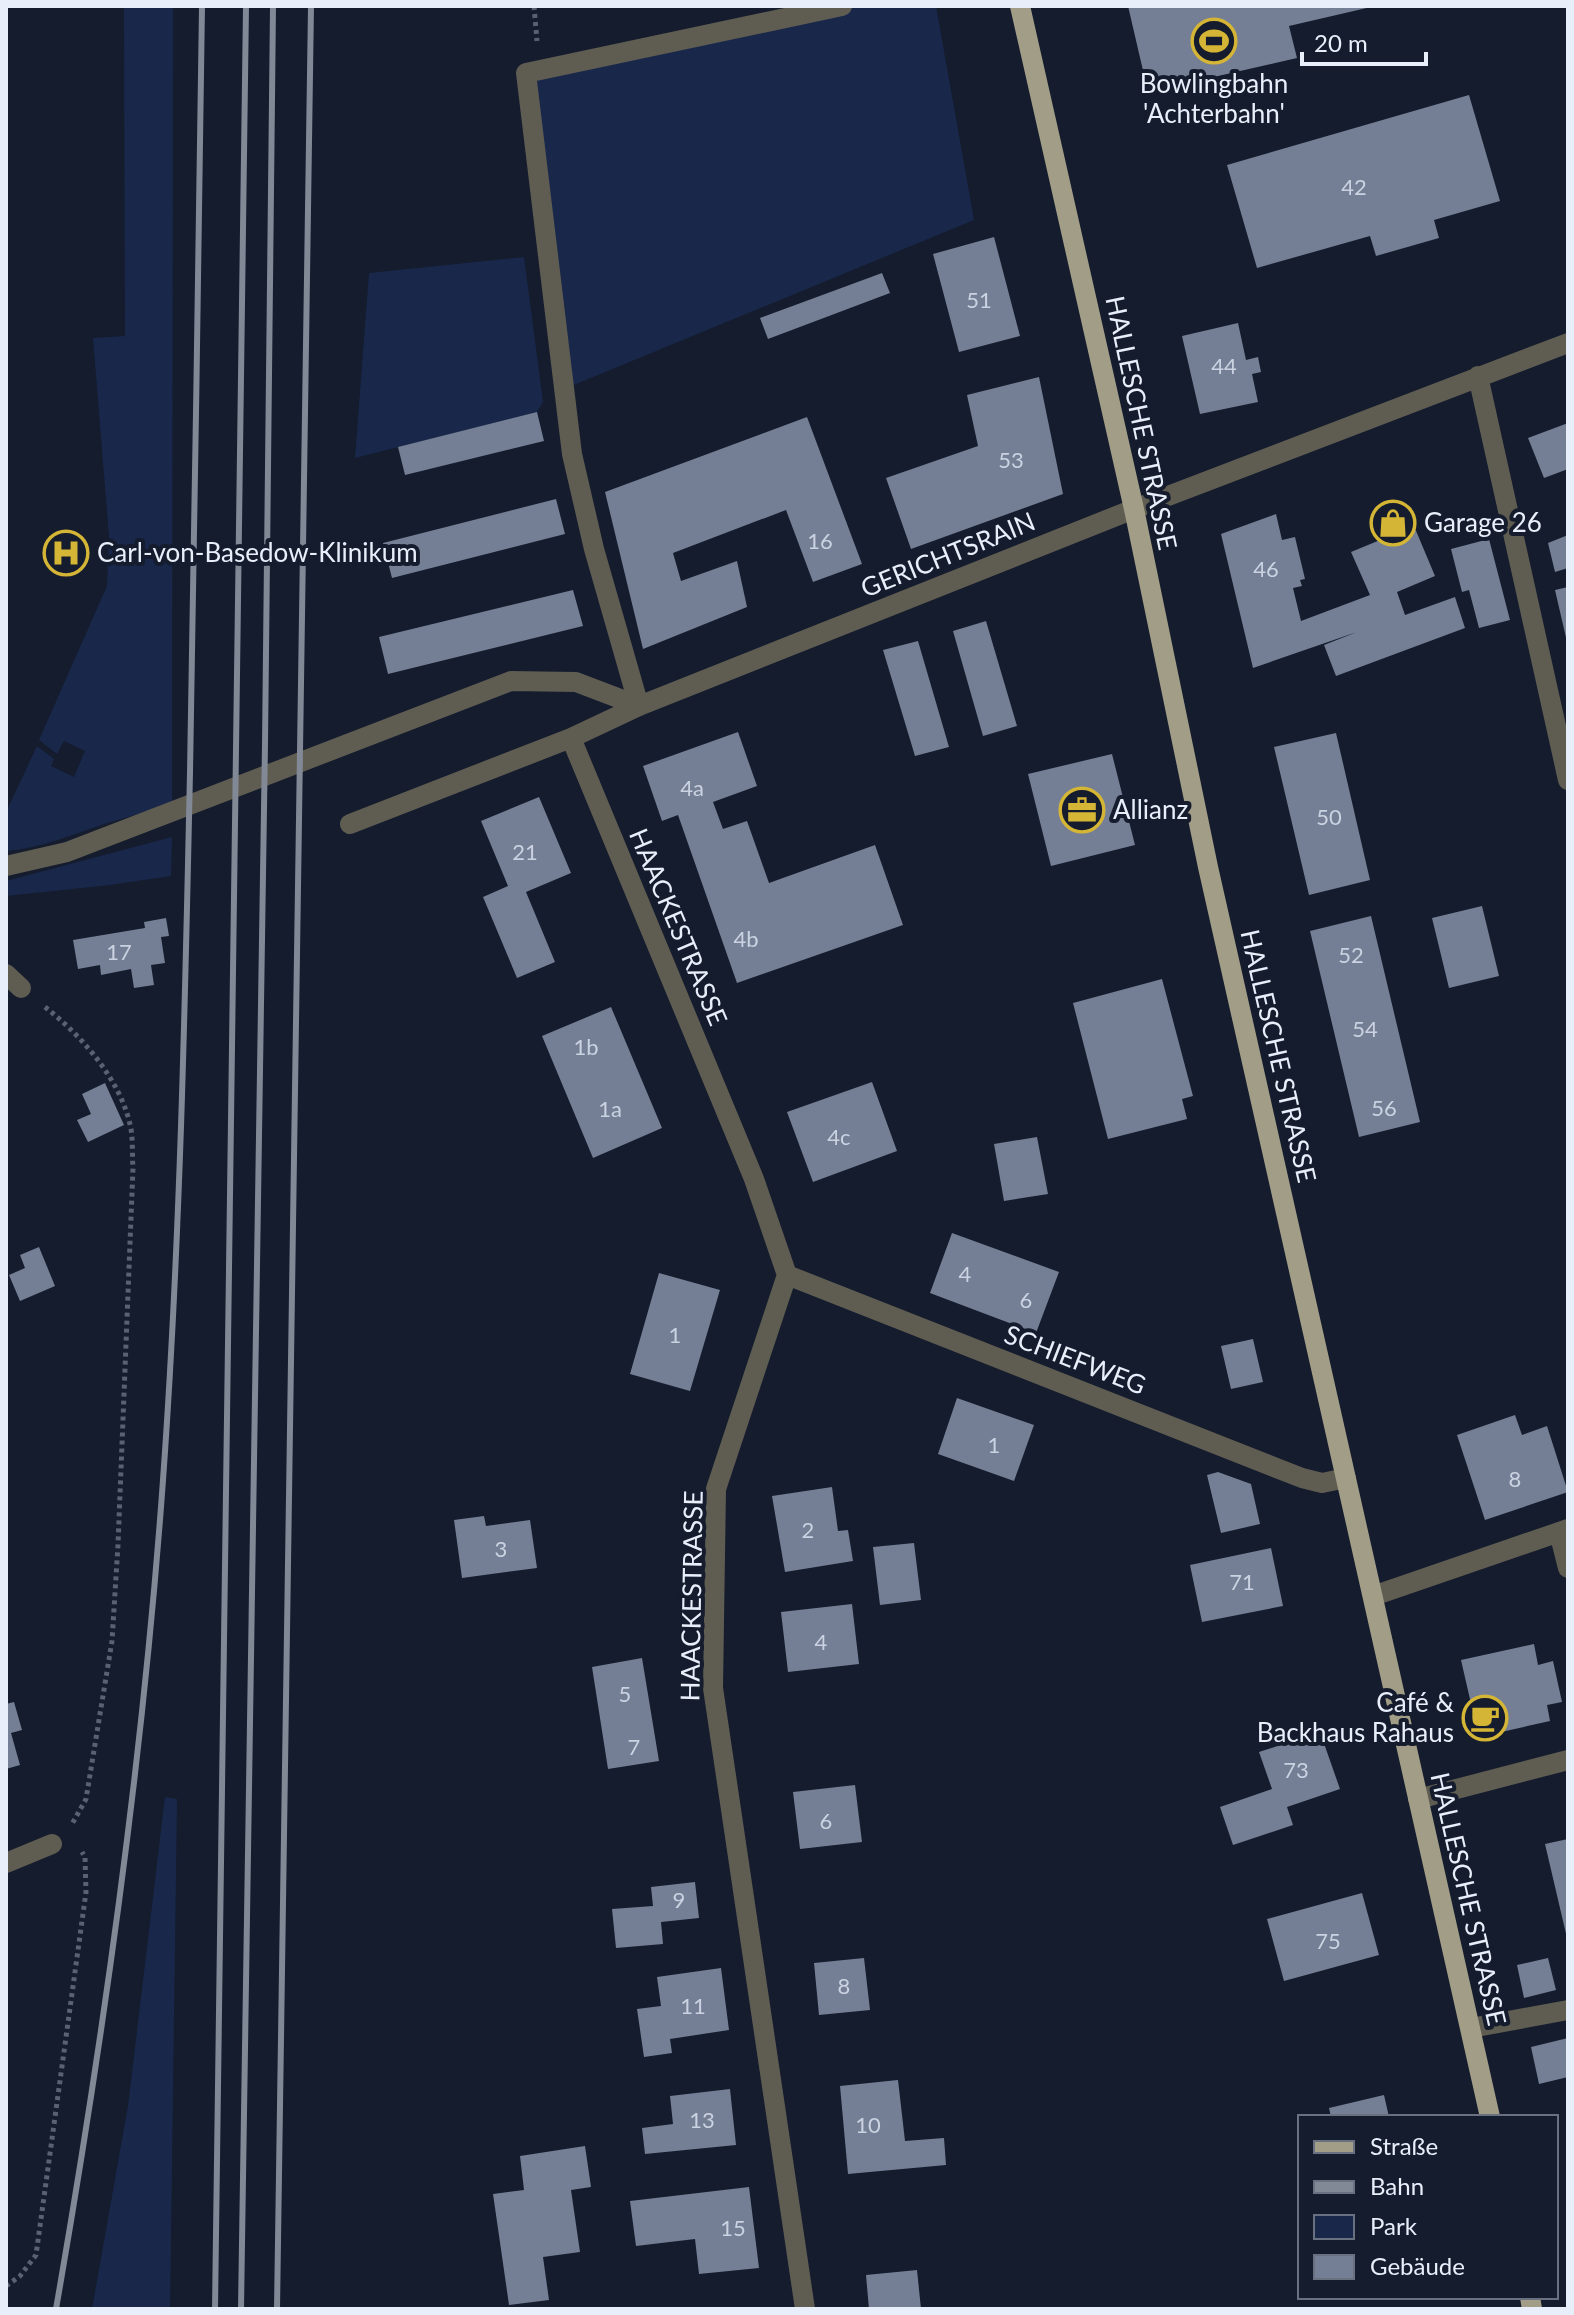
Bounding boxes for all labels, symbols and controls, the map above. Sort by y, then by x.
scale bar [1302,16,1426,66]
sports icon: Bowlingbahn 'Achterbahn' [1190,17,1238,65]
text: 20 m [1314,28,1368,57]
place label: Bowlingbahn 'Achterbahn' [1140,67,1288,129]
house number: 42 [1341,173,1367,200]
house number: 51 [966,286,992,313]
street label: HALLESCHE STRASSE [1099,293,1185,553]
house number: 44 [1211,352,1237,379]
house number: 53 [998,446,1024,473]
shop icon: Garage 26 [1369,499,1417,547]
street label: GERICHTSRAIN [856,505,1039,604]
place label: Garage 26 [1424,506,1542,538]
house number: 16 [807,527,833,554]
hospital icon: Carl-von-Basedow-Klinikum [42,529,90,577]
place label: Carl-von-Basedow-Klinikum [97,536,418,568]
house number: 46 [1253,555,1279,582]
house number: 4a [680,774,704,801]
office icon: Allianz [1058,786,1106,834]
place label: Allianz [1113,793,1188,825]
house number: 50 [1316,803,1342,830]
street label: HAACKESTRASSE [623,823,735,1030]
house number: 21 [512,838,538,865]
house number: 4b [733,925,759,952]
street label: HALLESCHE STRASSE [1234,926,1324,1185]
house number: 17 [106,938,132,965]
house number: 52 [1338,941,1364,968]
house number: 54 [1352,1015,1378,1042]
house number: 1b [573,1033,599,1060]
house number: 56 [1371,1094,1397,1121]
house number: 1a [598,1095,622,1122]
house number: 4c [827,1123,851,1150]
house number: 4 [959,1260,972,1287]
house number: 6 [1020,1286,1032,1313]
street label: SCHIEFWEG [1000,1317,1151,1401]
house number: 1 [669,1321,681,1348]
house number: 1 [988,1431,1000,1458]
house number: 8 [1509,1465,1521,1492]
street label: HAACKESTRASSE [673,1490,709,1702]
house number: 2 [802,1516,814,1543]
house number: 3 [495,1535,507,1562]
house number: 71 [1229,1568,1255,1595]
house number: 4 [815,1628,828,1655]
house number: 5 [619,1680,631,1707]
place label: Café & Backhaus Rahaus [1257,1686,1454,1748]
cafe icon: Café & Backhaus Rahaus [1461,1694,1509,1742]
house number: 7 [628,1733,640,1760]
house number: 73 [1283,1756,1309,1783]
street label: HALLESCHE STRASSE [1424,1769,1514,2028]
house number: 6 [820,1807,832,1834]
house number: 9 [673,1886,685,1913]
house number: 75 [1315,1927,1341,1954]
house number: 8 [838,1972,850,1999]
house number: 11 [680,1992,706,2019]
house number: 13 [689,2106,715,2133]
house number: 10 [855,2111,881,2138]
legend [1298,2115,1558,2299]
text: Straße [1370,2131,1438,2160]
text: Bahn [1370,2171,1424,2200]
text: Park [1370,2211,1418,2240]
house number: 15 [720,2214,746,2241]
text: Gebäude [1370,2251,1465,2280]

